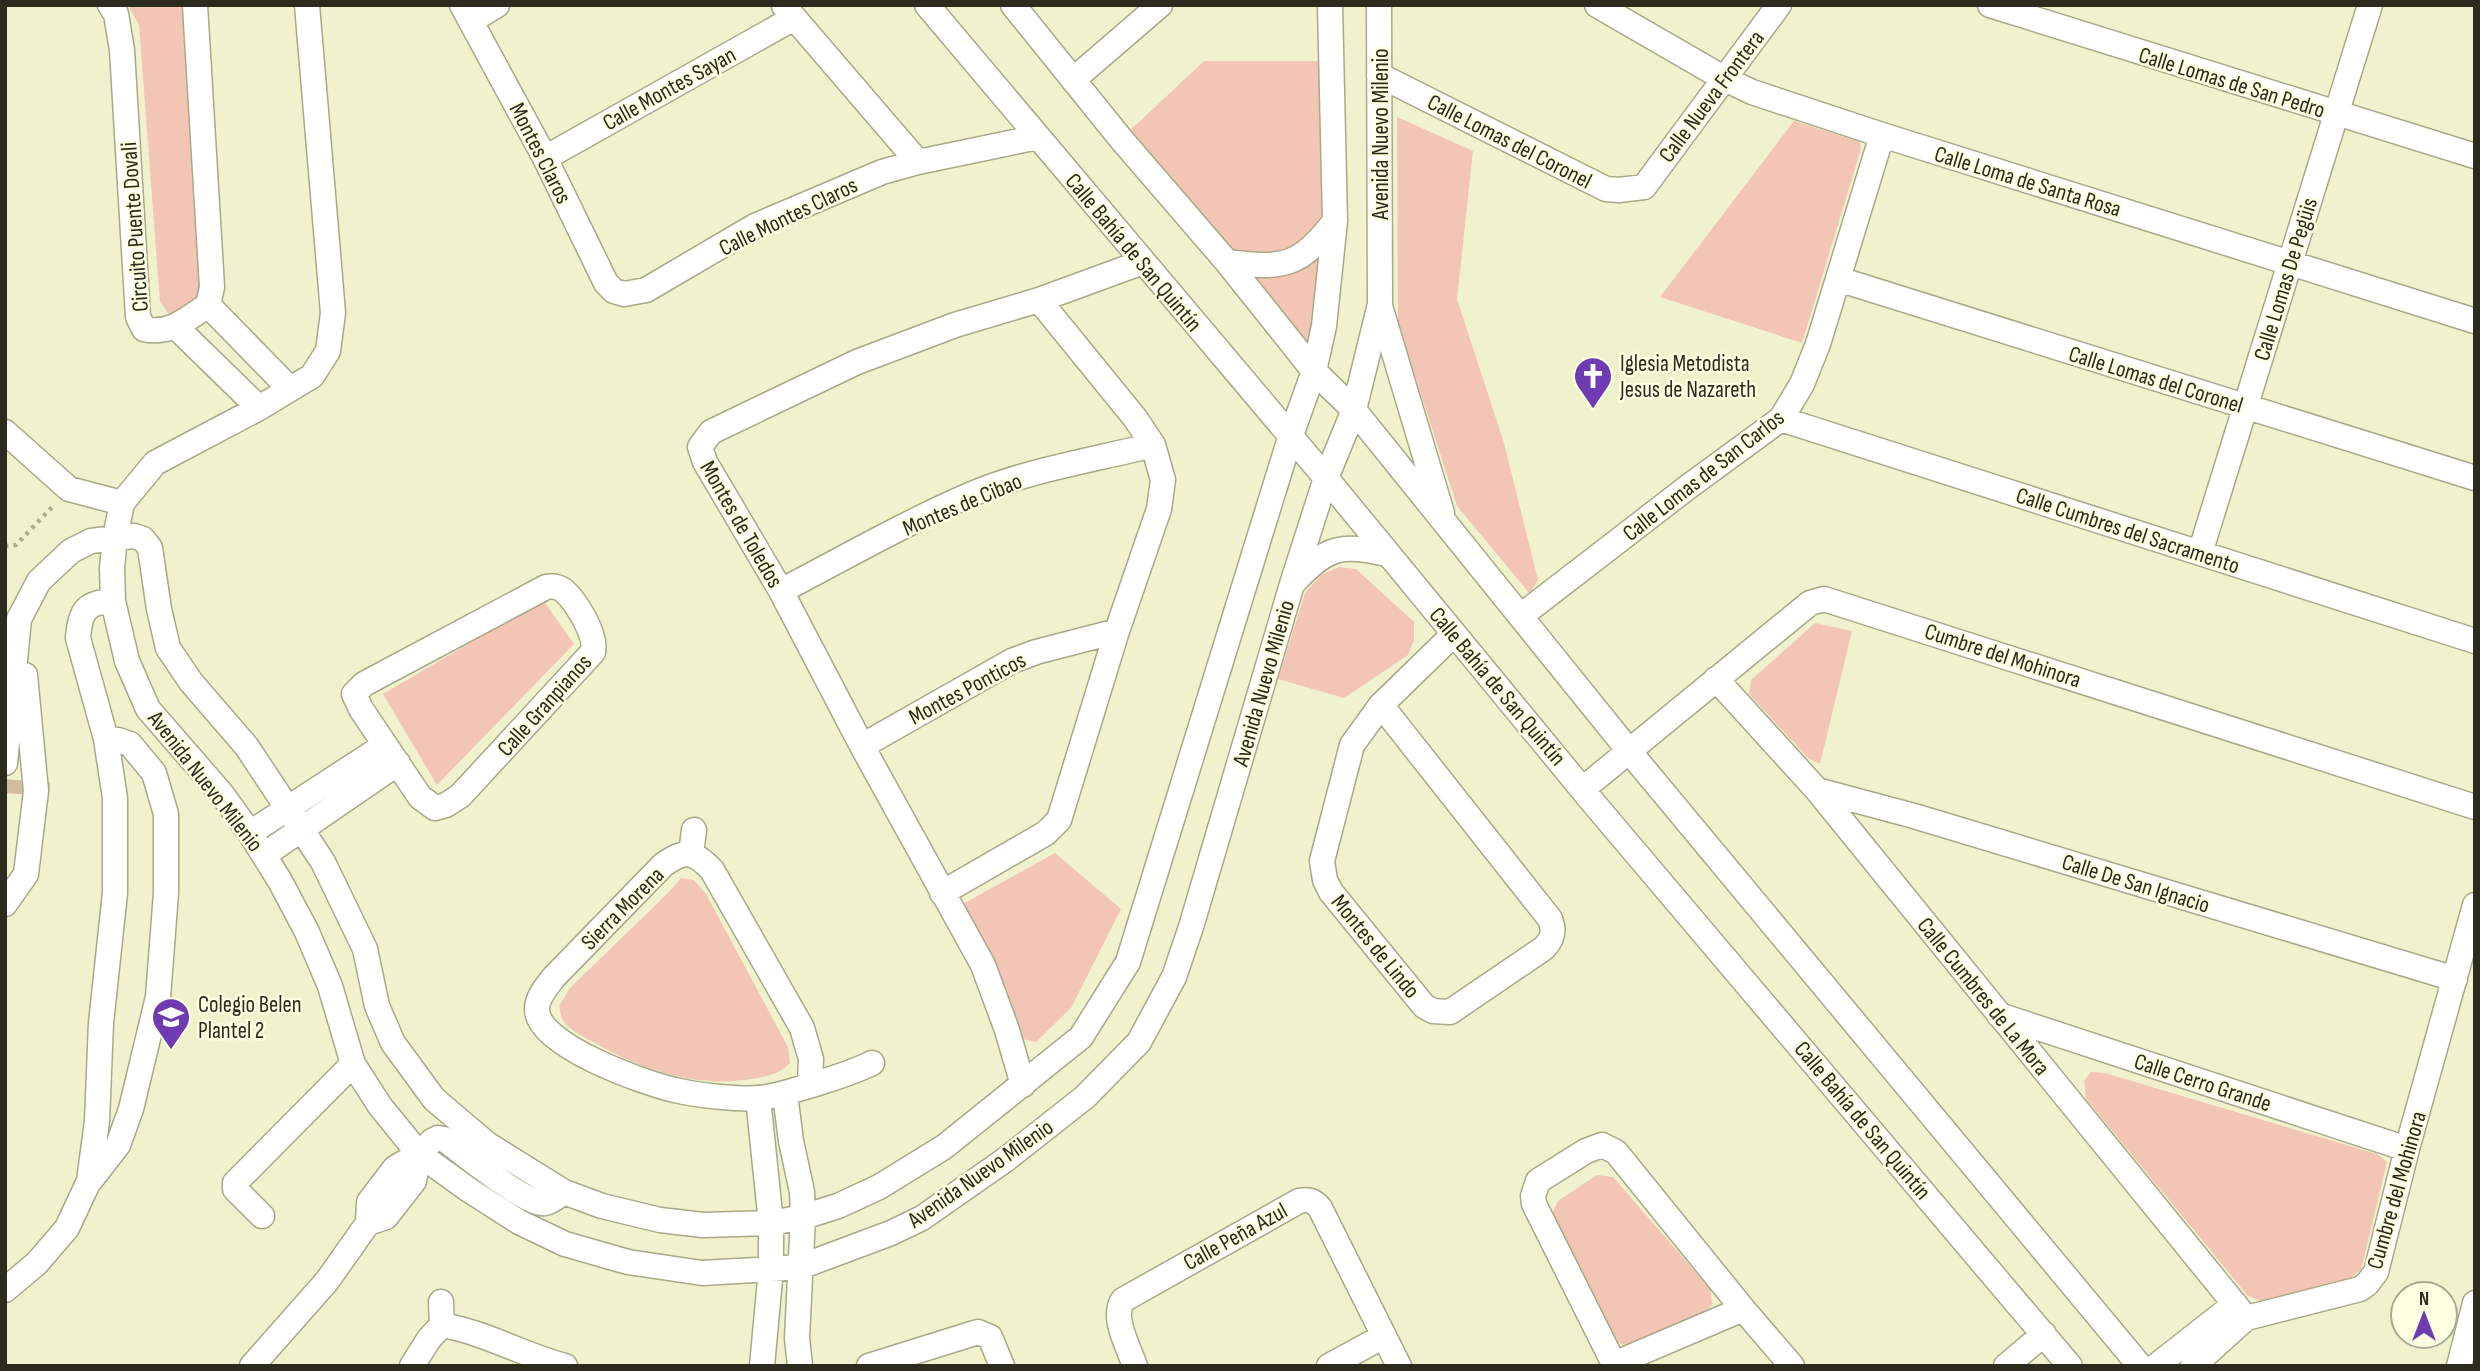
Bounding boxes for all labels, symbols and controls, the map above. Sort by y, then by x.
street label: Calle Nueva Frontera [1653,25,1771,168]
street label: Calle Montes Sayan [598,41,741,137]
street label: Calle Lomas de San Pedro [2135,41,2328,125]
street label: Avenida Nuevo Milenio [1367,48,1395,221]
street label: Calle Lomas del Coronel [1423,88,1596,195]
street label: Montes Claros [503,98,577,209]
street label: Calle Loma de Santa Rosa [1931,140,2124,224]
street label: Circuito Puente Dovali [115,141,155,313]
street label: Calle Bahía de San Quintín [1059,168,1208,337]
street label: Calle Montes Claros [715,171,862,262]
street label: Calle Lomas De Pegüis [2248,194,2324,364]
street label: Calle Lomas del Coronel [2065,340,2246,420]
place label: Iglesia Metodista Jesus de Nazareth [1619,350,1756,404]
church icon: Iglesia Metodista Jesus de Nazareth [1572,355,1614,410]
street label: Calle Lomas de San Carlos [1617,404,1790,548]
street label: Montes de Toledos [694,456,789,593]
street label: Montes de Cibao [898,467,1026,543]
street label: Calle Cumbres del Sacramento [2012,482,2243,580]
street label: Avenida Nuevo Milenio [1227,597,1301,770]
street label: Calle Bahía de San Quintín [1423,602,1572,771]
street label: Cumbre del Mohinora [1921,617,2084,694]
street label: Montes Ponticos [904,646,1031,731]
street label: Calle Granpianos [492,649,598,763]
street label: Avenida Nuevo Milenio [141,705,269,858]
street label: Calle De San Ignacio [2058,848,2213,920]
street label: Sierra Morena [575,861,670,956]
street label: Montes de Lindo [1325,889,1426,1004]
street label: Calle Cumbres de La Mora [1911,912,2056,1081]
place label: Colegio Belen Plantel 2 [198,991,302,1045]
school or university icon: Colegio Belen Plantel 2 [150,996,192,1051]
street label: Calle Bahía de San Quintín [1788,1036,1937,1205]
street label: Calle Cerro Grande [2131,1048,2275,1118]
street label: Cumbre del Mohinora [2361,1108,2433,1272]
street label: Avenida Nuevo Milenio [902,1113,1059,1235]
street label: Calle Peña Azul [1179,1197,1292,1277]
north arrow [2389,1280,2459,1350]
text: N [2419,1288,2429,1311]

